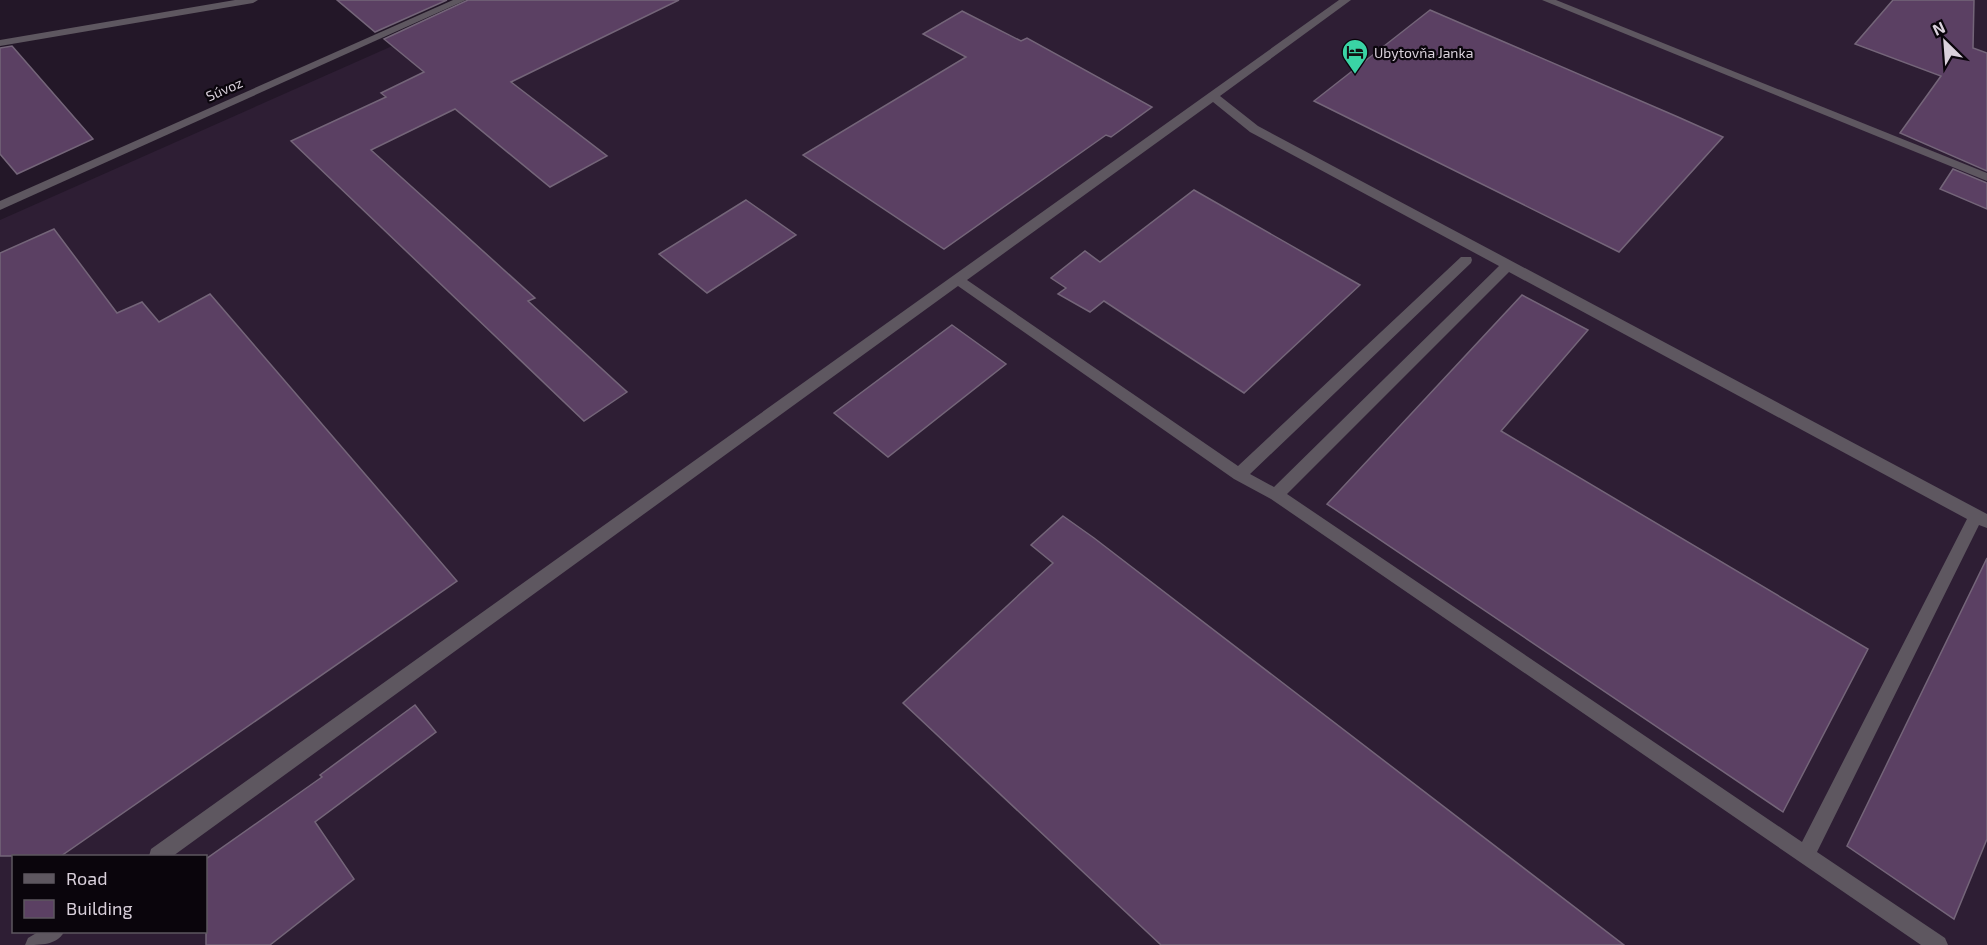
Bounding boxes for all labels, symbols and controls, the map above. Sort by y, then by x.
north arrow [1915,12,1975,72]
text: N [1929,17,1948,39]
hotel icon: Ubytovňa Janka [1340,37,1370,75]
place label: Ubytovňa Janka [1374,44,1473,61]
street label: Súvoz [203,73,245,105]
legend [12,855,207,933]
text: Road [66,867,107,889]
text: Building [66,897,133,919]

